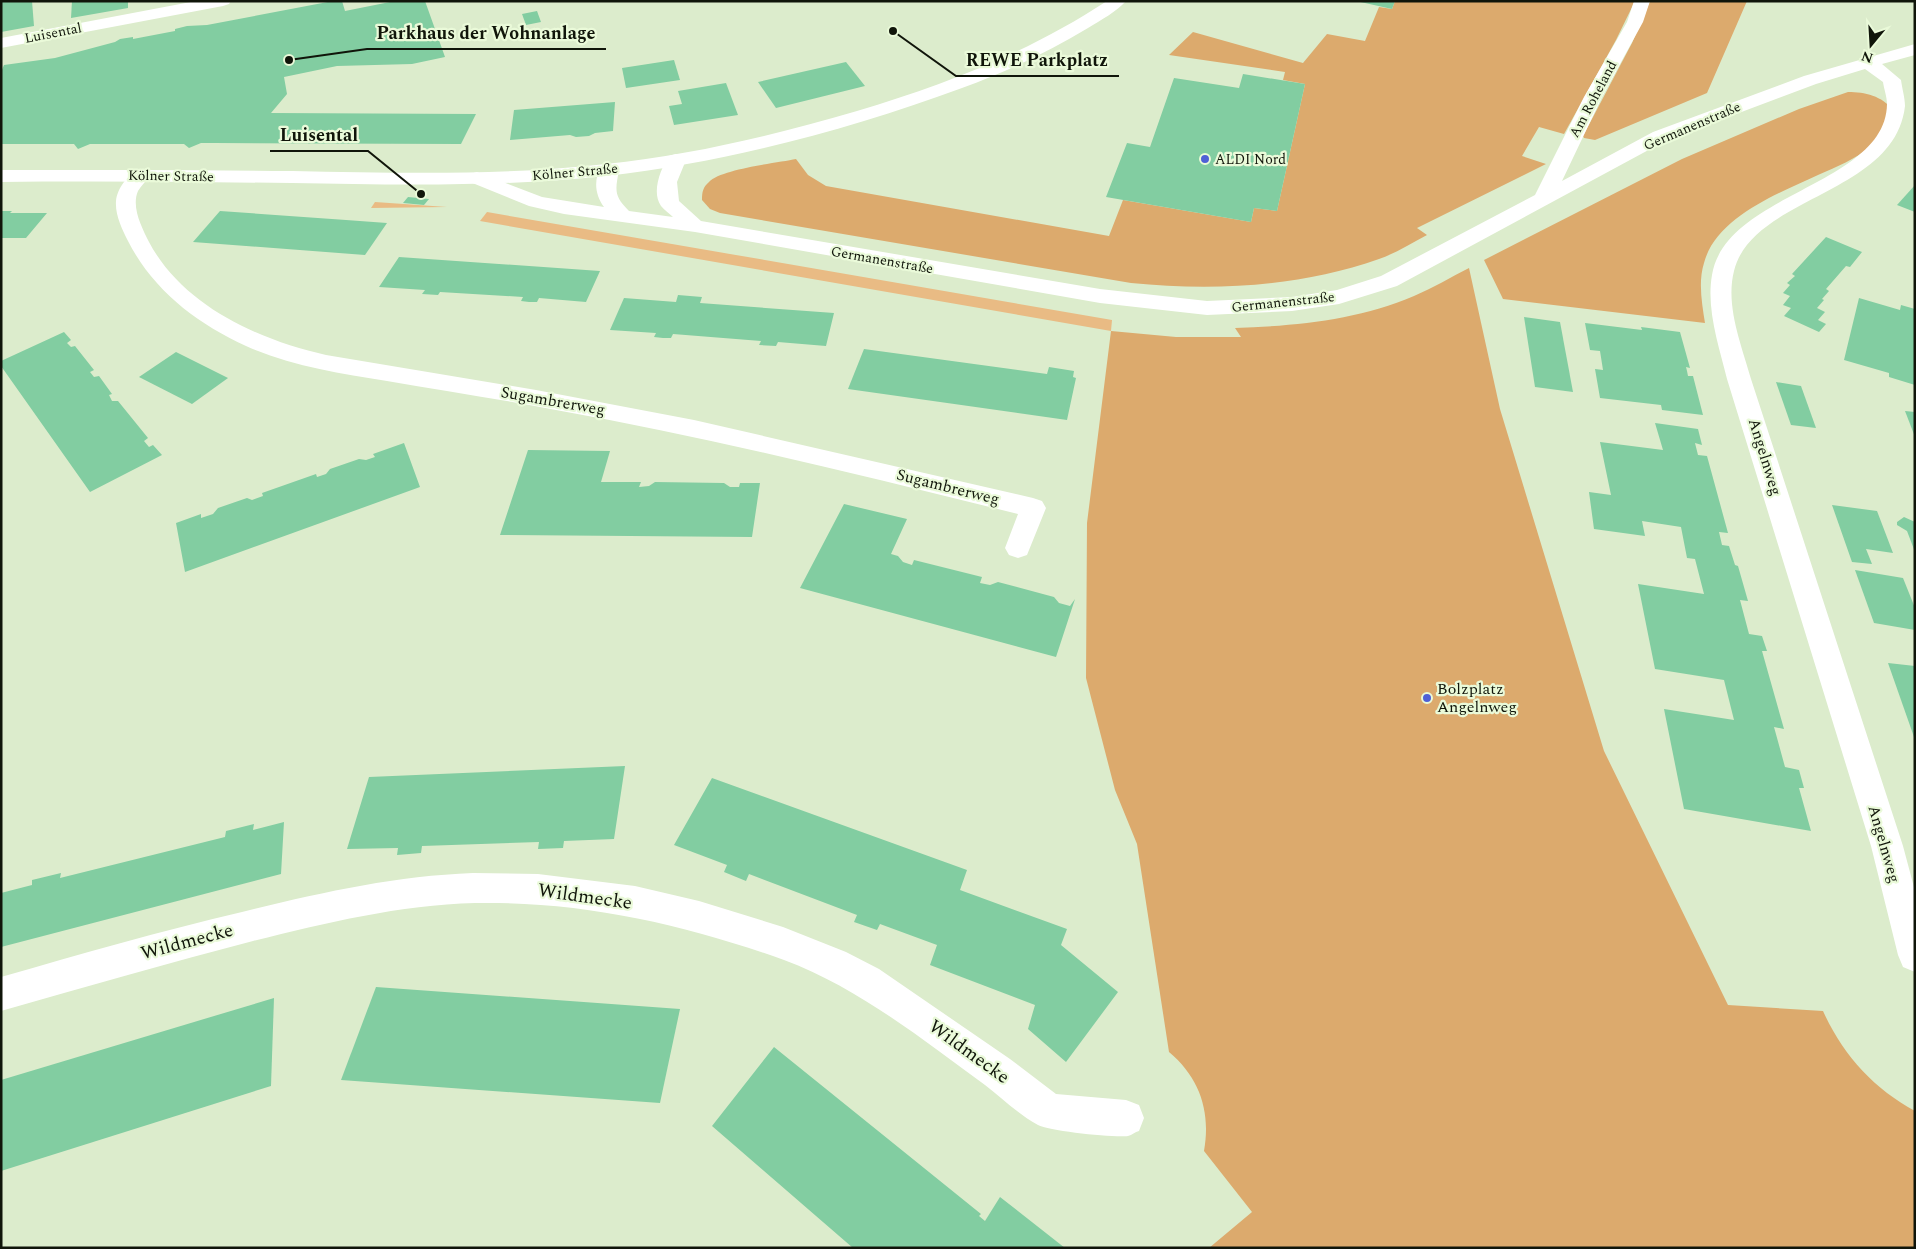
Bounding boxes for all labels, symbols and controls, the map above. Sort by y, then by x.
callout: Parkhaus der Wohnanlage [367,16,606,49]
street label: Luisental [23,17,83,49]
text: Parkhaus der Wohnanlage [376,20,596,47]
north arrow [1846,20,1896,70]
callout: REWE Parkplatz [956,43,1119,76]
text: N [1858,45,1876,69]
text: REWE Parkplatz [966,47,1108,74]
street label: Am Roheland [1564,57,1622,141]
street label: Germanenstraße [1640,96,1744,156]
callout: Luisental [270,118,368,151]
text: Luisental [280,122,358,149]
place label: ALDI Nord [1215,149,1286,170]
marker: ALDI Nord [1199,153,1211,165]
street label: Kölner Straße [531,158,619,186]
street label: Kölner Straße [128,165,214,187]
street label: Germanenstraße [829,241,935,279]
street label: Germanenstraße [1230,286,1336,318]
street label: Sugambrerweg [499,380,607,422]
street label: Angelnweg [1742,415,1788,499]
street label: Sugambrerweg [894,463,1002,511]
place label: Bolzplatz Angelnweg [1437,677,1517,719]
marker: Bolzplatz Angelnweg [1421,692,1433,704]
street label: Angelnweg [1861,802,1907,886]
street label: Wildmecke [536,876,634,918]
street label: Wildmecke [138,916,236,968]
street label: Wildmecke [922,1012,1016,1092]

